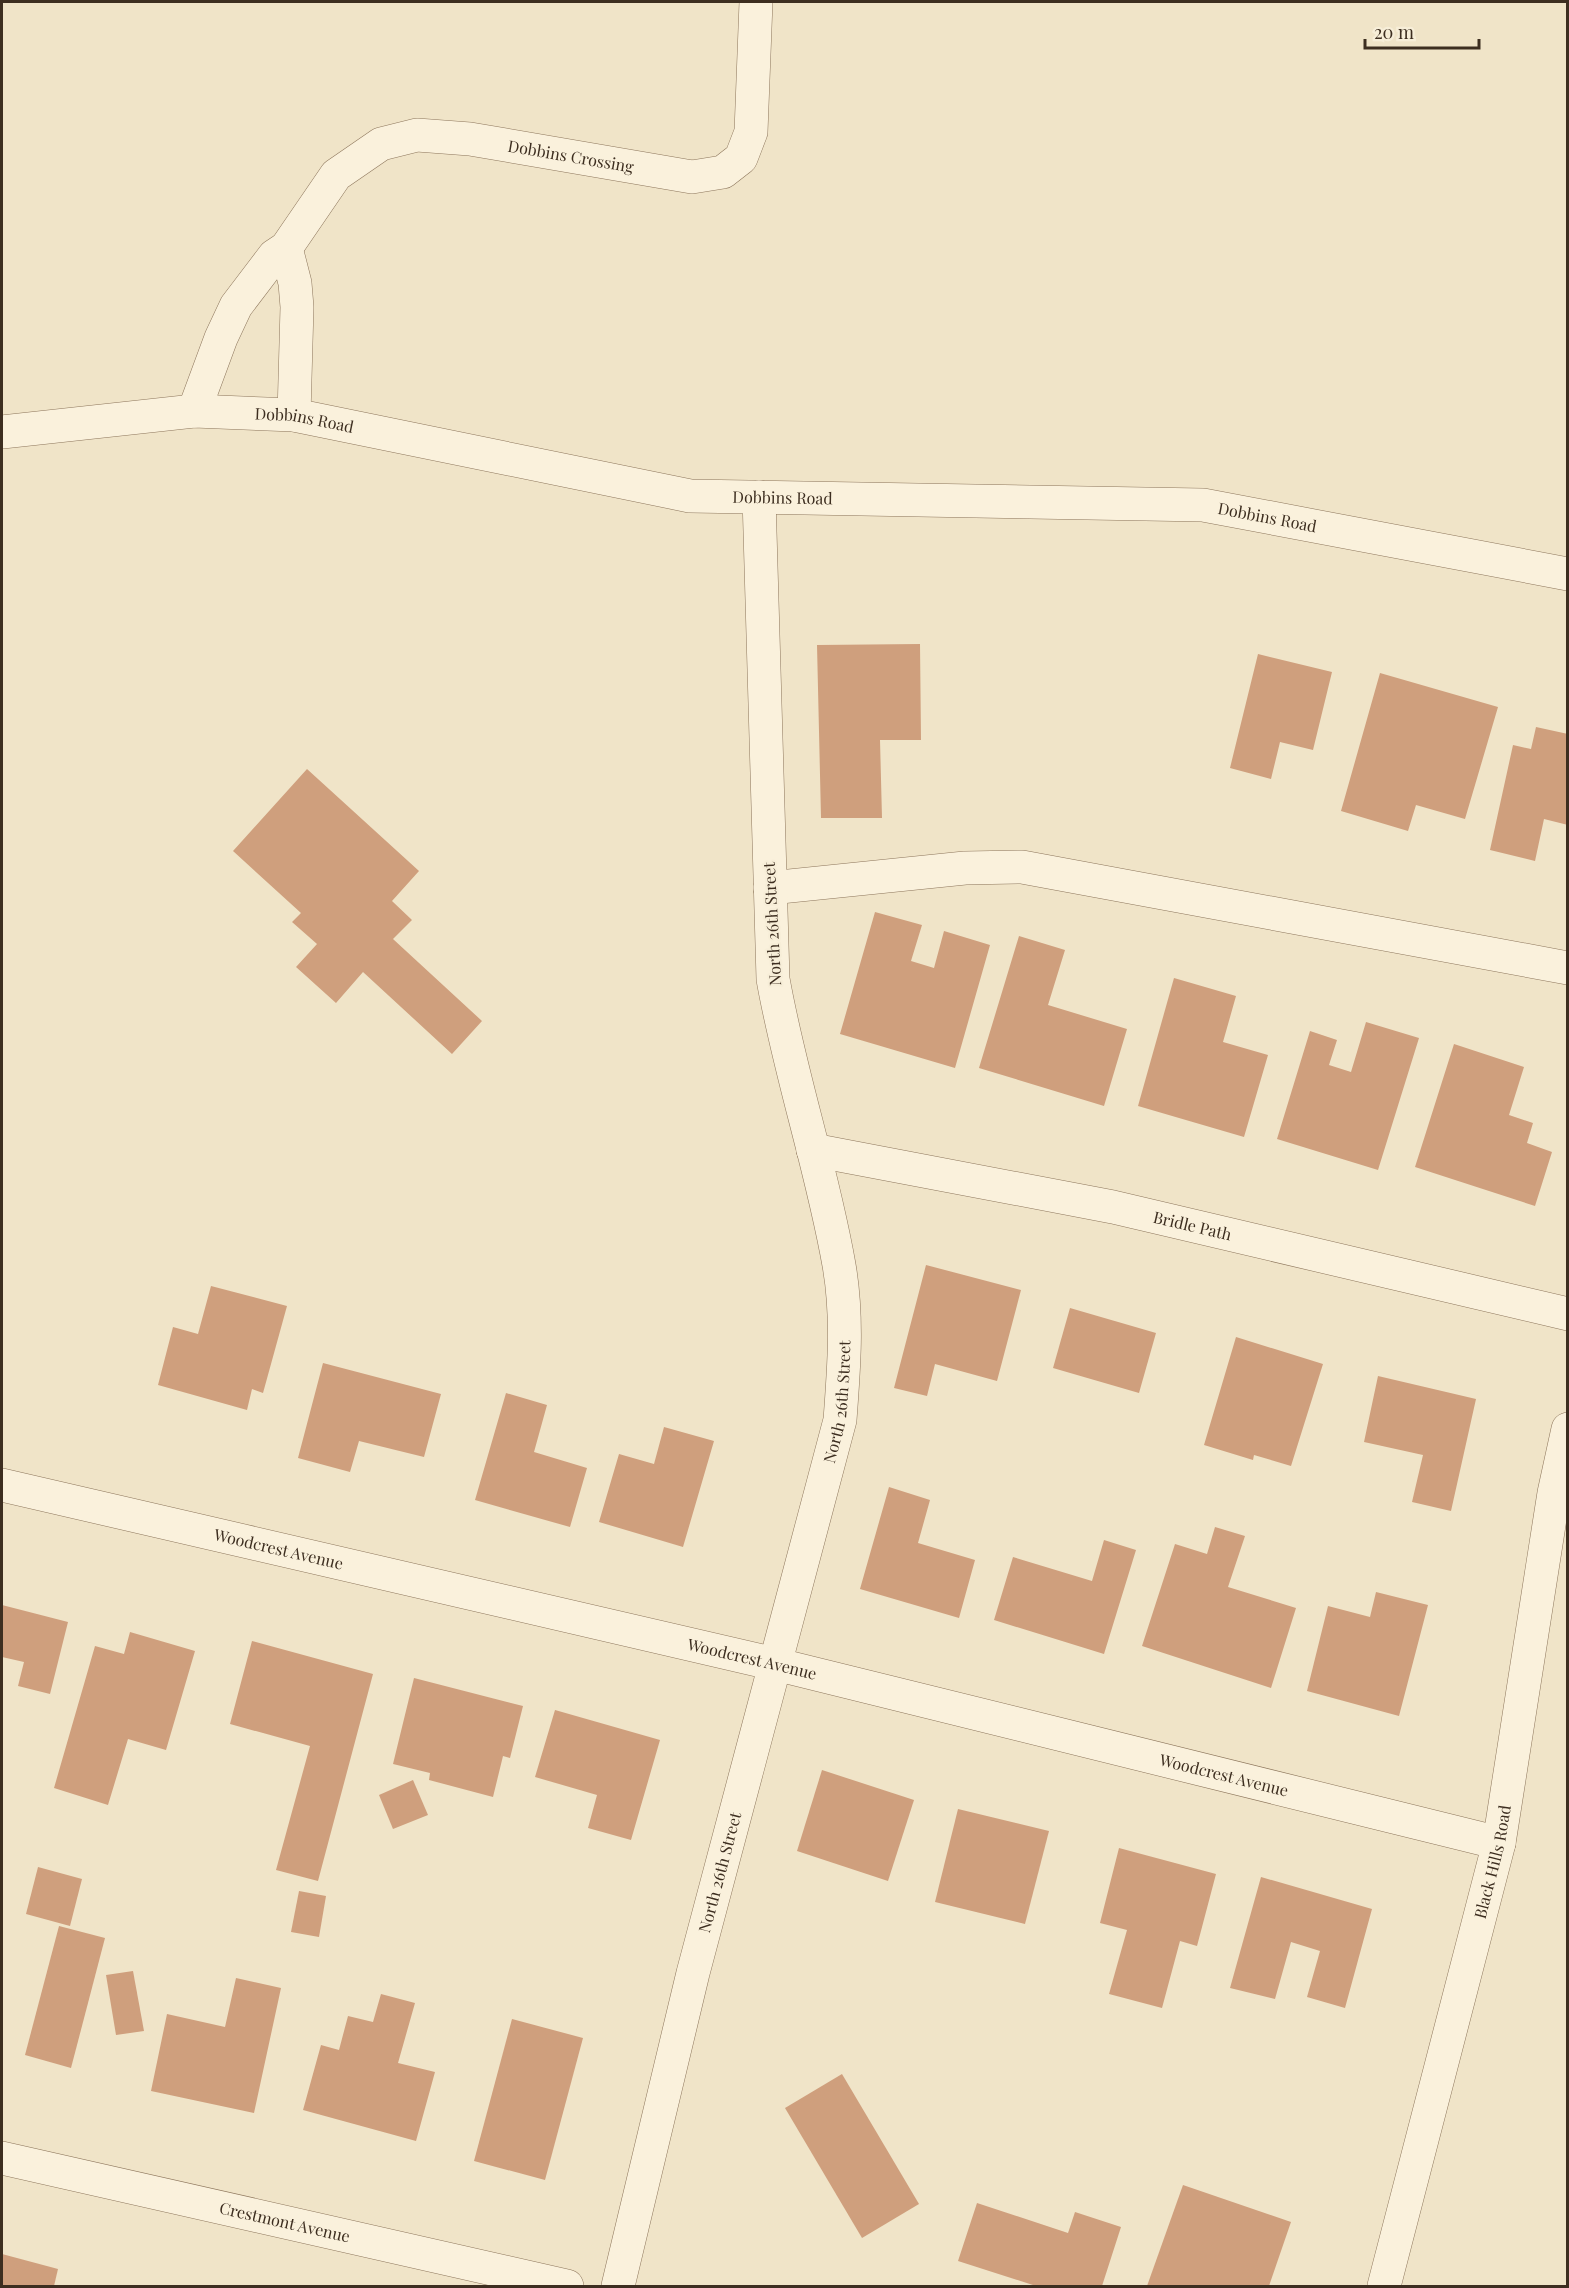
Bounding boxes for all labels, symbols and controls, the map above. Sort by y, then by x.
scale bar [1365,12,1479,50]
text: 20 m [1374,20,1414,44]
street label: Dobbins Crossing [506,135,636,177]
street label: Dobbins Road [254,402,356,437]
street label: Dobbins Road [732,486,833,509]
street label: Dobbins Road [1216,497,1319,536]
street label: North 26th Street [758,861,785,986]
street label: Bridle Path [1151,1206,1234,1245]
street label: North 26th Street [818,1340,854,1465]
street label: Woodcrest Avenue [211,1523,345,1574]
street label: Woodcrest Avenue [685,1633,819,1684]
street label: Woodcrest Avenue [1157,1748,1291,1801]
street label: Black Hills Road [1469,1803,1515,1921]
street label: North 26th Street [693,1809,745,1935]
street label: Crestmont Avenue [218,2197,352,2247]

